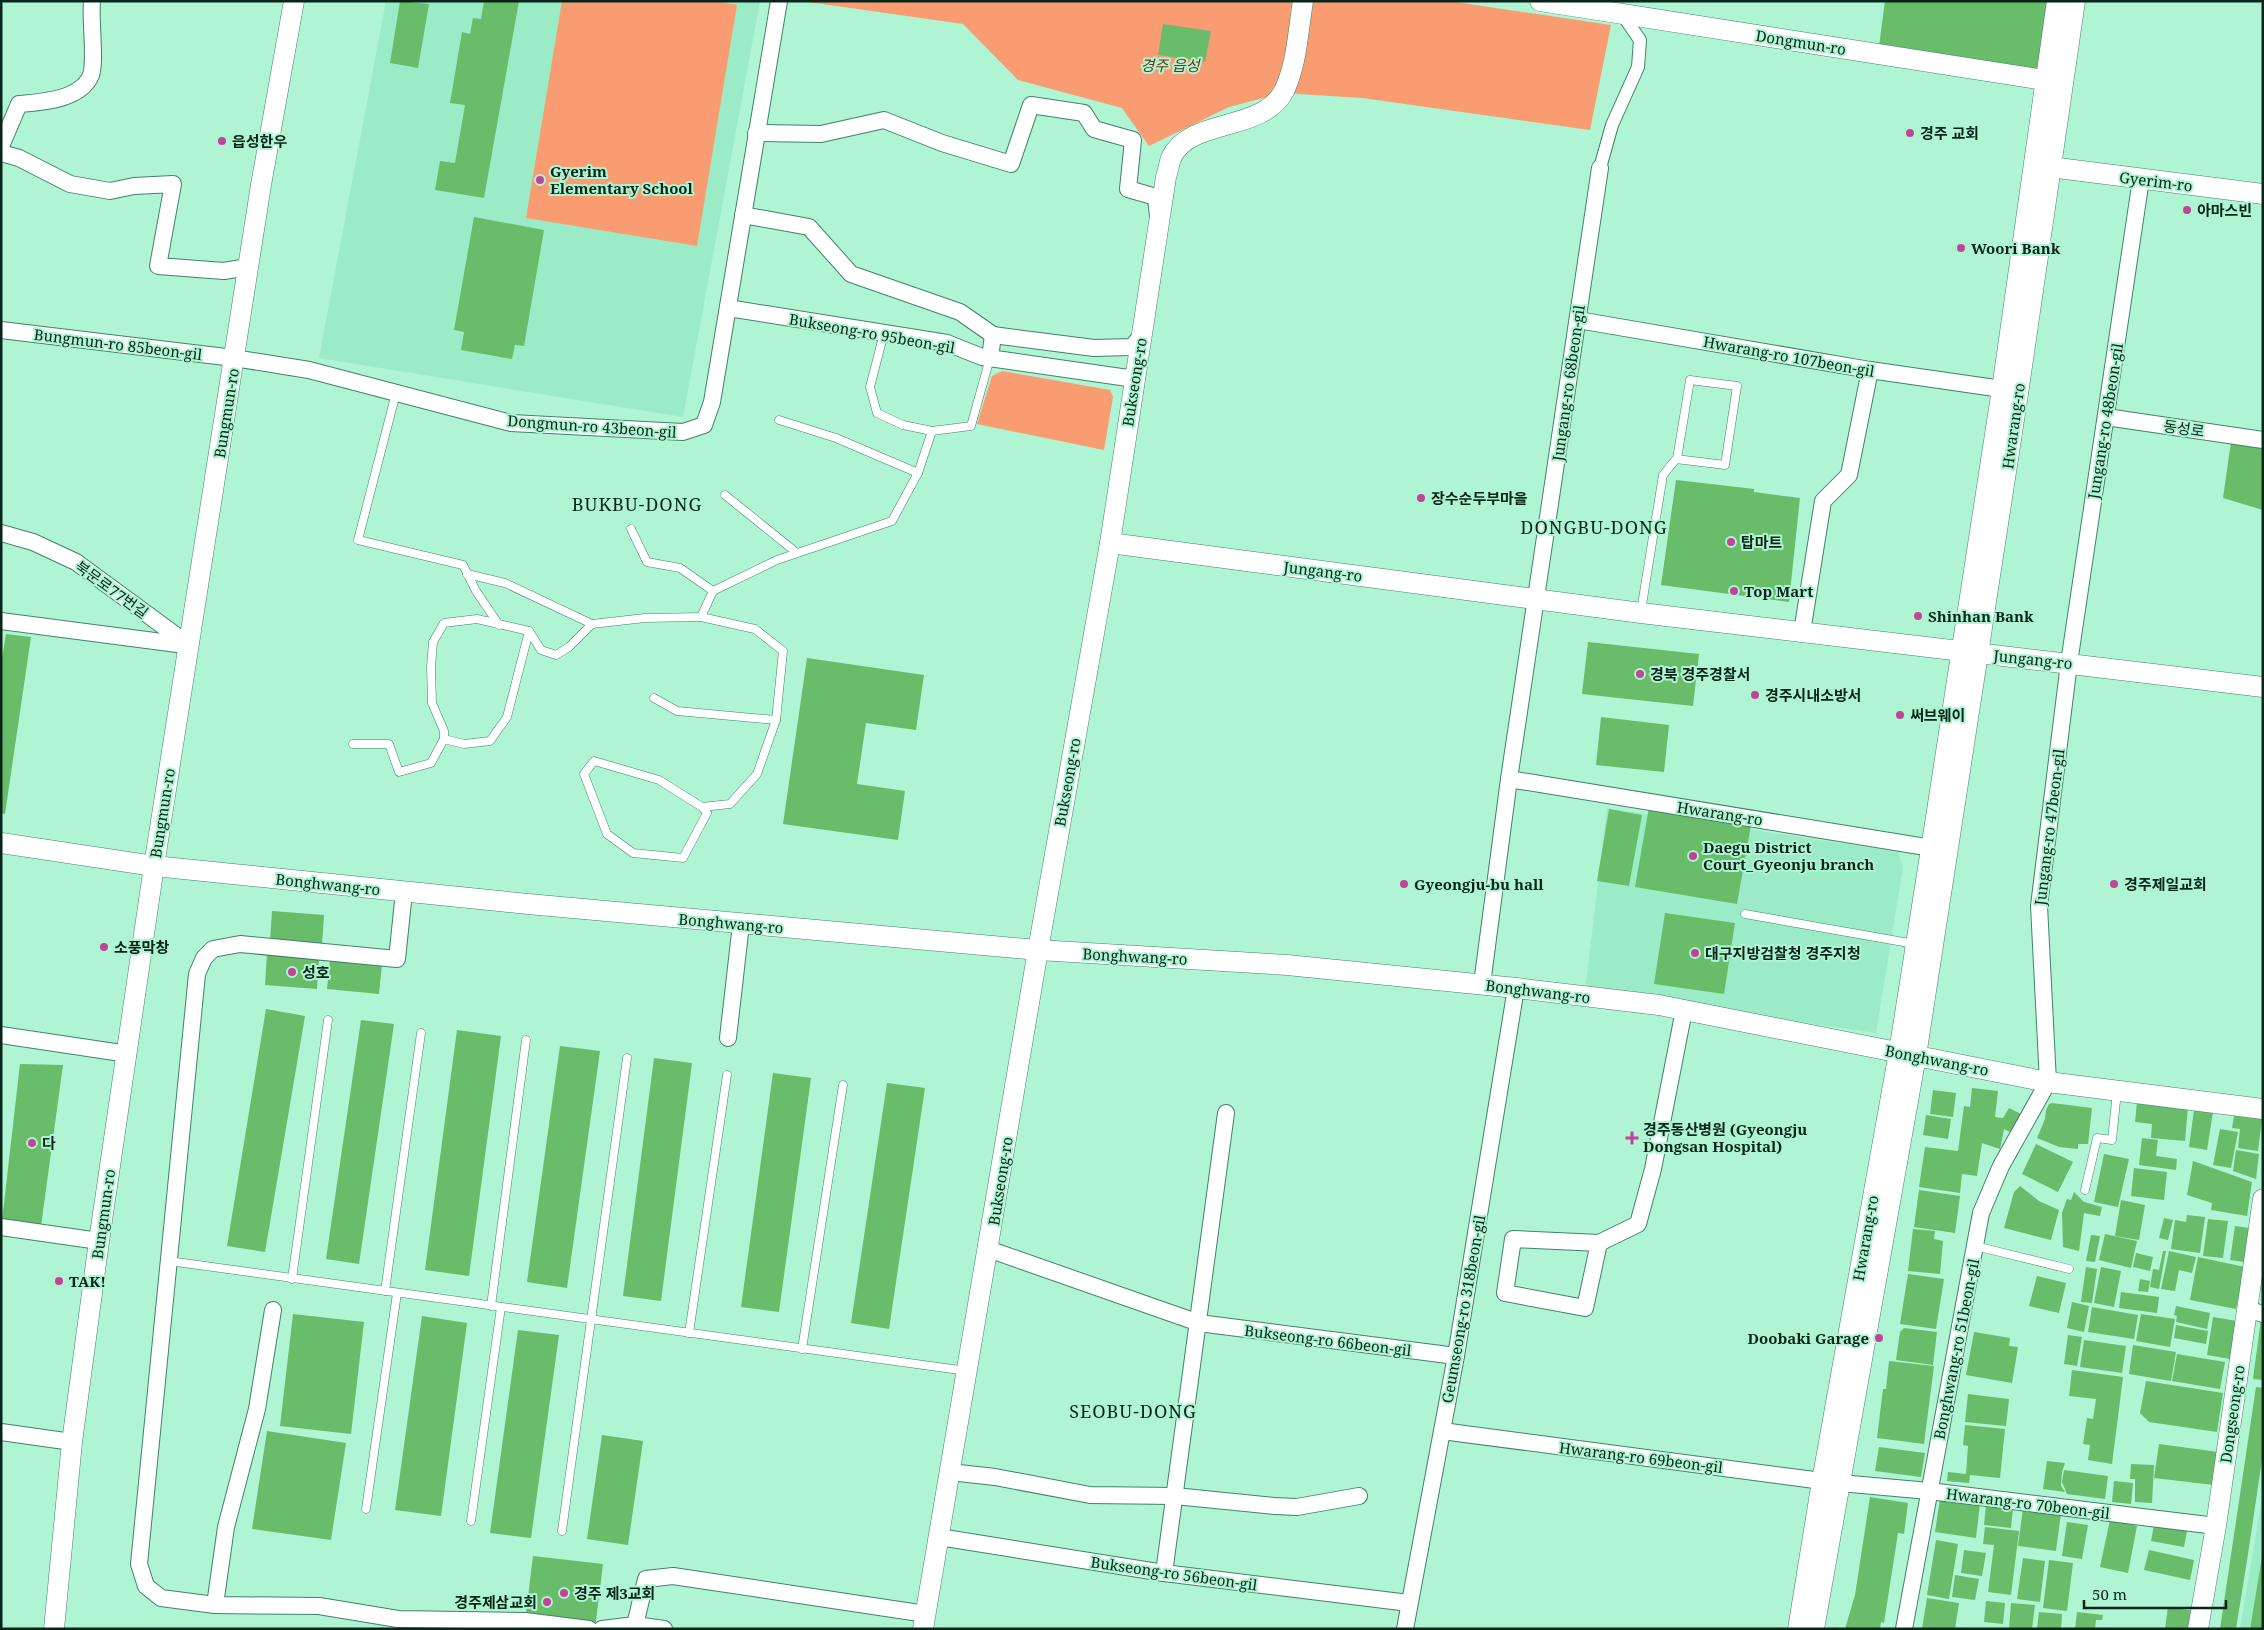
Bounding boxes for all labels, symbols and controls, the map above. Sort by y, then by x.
street label: Dongmun-ro [1754,25,1848,59]
park label: 경주 읍성 [1140,55,1202,75]
place label: 경주 교회 [1920,123,1979,143]
marker: 경주 교회 [1904,127,1916,139]
place label: 읍성한우 [232,131,287,151]
marker: 읍성한우 [216,135,228,147]
place label: Gyerim Elementary School [550,161,694,198]
street label: Gyerim-ro [2118,167,2194,195]
marker: Gyerim Elementary School [534,174,546,186]
place label: 아마스빈 [2197,200,2252,220]
marker: 아마스빈 [2181,204,2193,216]
place label: Woori Bank [1971,238,2061,258]
marker: Woori Bank [1955,242,1967,254]
street label: Jungang-ro 68beon-gil [1547,303,1589,463]
street label: Bukseong-ro 95beon-gil [788,309,957,358]
street label: Bungmun-ro 85beon-gil [33,324,204,364]
street label: Hwarang-ro 107beon-gil [1702,331,1876,381]
street label: Bukseong-ro [1117,336,1151,428]
street label: Jungang-ro 48beon-gil [2083,341,2127,501]
street label: Bungmun-ro [209,367,243,459]
street label: Hwarang-ro [1997,382,2029,470]
street label: Dongmun-ro 43beon-gil [507,410,678,442]
street label: 동성로 [2162,415,2206,441]
place label: 장수순두부마을 [1431,488,1528,508]
district label: BUKBU-DONG [572,492,702,516]
marker: 장수순두부마을 [1415,492,1427,504]
district label: DONGBU-DONG [1520,515,1668,539]
place label: 탑마트 [1741,532,1783,552]
marker: 탑마트 [1725,536,1737,548]
street label: 북문로77번길 [71,556,153,622]
street label: Jungang-ro [1281,556,1364,586]
place label: Top Mart [1744,581,1813,601]
marker: Top Mart [1728,585,1740,597]
place label: Shinhan Bank [1928,606,2034,626]
marker: Shinhan Bank [1912,610,1924,622]
street label: Jungang-ro [1992,645,2073,673]
place label: 경북 경주경찰서 [1650,664,1751,684]
marker: 경북 경주경찰서 [1634,668,1646,680]
place label: 경주시내소방서 [1765,685,1862,705]
marker: 경주시내소방서 [1749,689,1761,701]
place label: 써브웨이 [1910,705,1965,725]
marker: 써브웨이 [1894,709,1906,721]
street label: Bukseong-ro [1049,736,1085,828]
street label: Jungang-ro 47beon-gil [2029,747,2069,907]
street label: Bungmun-ro [145,767,179,859]
street label: Hwarang-ro [1676,796,1764,830]
place label: Daegu District Court_Gyeonju branch [1703,837,1874,874]
marker: Daegu District Court_Gyeonju branch [1687,850,1699,862]
street label: Bonghwang-ro [275,869,381,899]
place label: Gyeongju-bu hall [1414,874,1544,894]
place label: 경주제일교회 [2124,874,2207,894]
marker: Gyeongju-bu hall [1398,878,1410,890]
marker: 경주제일교회 [2108,878,2120,890]
street label: Bonghwang-ro [678,908,784,938]
place label: 소풍막창 [114,937,169,957]
marker: 소풍막창 [98,941,110,953]
street label: Bonghwang-ro [1082,943,1188,969]
place label: 대구지방검찰청 경주지청 [1705,943,1861,963]
marker: 대구지방검찰청 경주지청 [1689,947,1701,959]
place label: 성호 [302,962,330,982]
marker: 성호 [286,966,298,978]
street label: Bonghwang-ro [1485,975,1591,1007]
street label: Bonghwang-ro [1883,1040,1991,1080]
place label: 경주동산병원 (Gyeongju Dongsan Hospital) [1643,1119,1807,1156]
marker: 경주동산병원 (Gyeongju Dongsan Hospital) [1625,1131,1639,1145]
place label: 다 [42,1133,56,1153]
street label: Bukseong-ro [983,1135,1017,1227]
marker: 다 [26,1137,38,1149]
street label: Bungmun-ro [87,1168,119,1260]
street label: Hwarang-ro [1848,1194,1882,1282]
street label: Geumseong-ro 318beon-gil [1437,1213,1489,1405]
street label: Bonghwang-ro 51beon-gil [1929,1257,1983,1441]
place label: TAK! [69,1271,106,1291]
marker: TAK! [53,1275,65,1287]
street label: Bukseong-ro 66beon-gil [1243,1320,1413,1360]
place label: Doobaki Garage [1748,1328,1869,1348]
marker: Doobaki Garage [1873,1332,1885,1344]
street label: Dongseong-ro [2215,1364,2249,1464]
district label: SEOBU-DONG [1069,1399,1197,1423]
street label: Hwarang-ro 69beon-gil [1558,1437,1724,1477]
street label: Hwarang-ro 70beon-gil [1945,1483,2111,1523]
street label: Bukseong-ro 56beon-gil [1089,1551,1259,1595]
scale bar [2084,1578,2226,1610]
place label: 경주 제3교회 [574,1583,655,1603]
text: 50 m [2092,1584,2127,1604]
marker: 경주 제3교회 [558,1587,570,1599]
place label: 경주제삼교회 [454,1592,537,1612]
marker: 경주제삼교회 [541,1596,553,1608]

